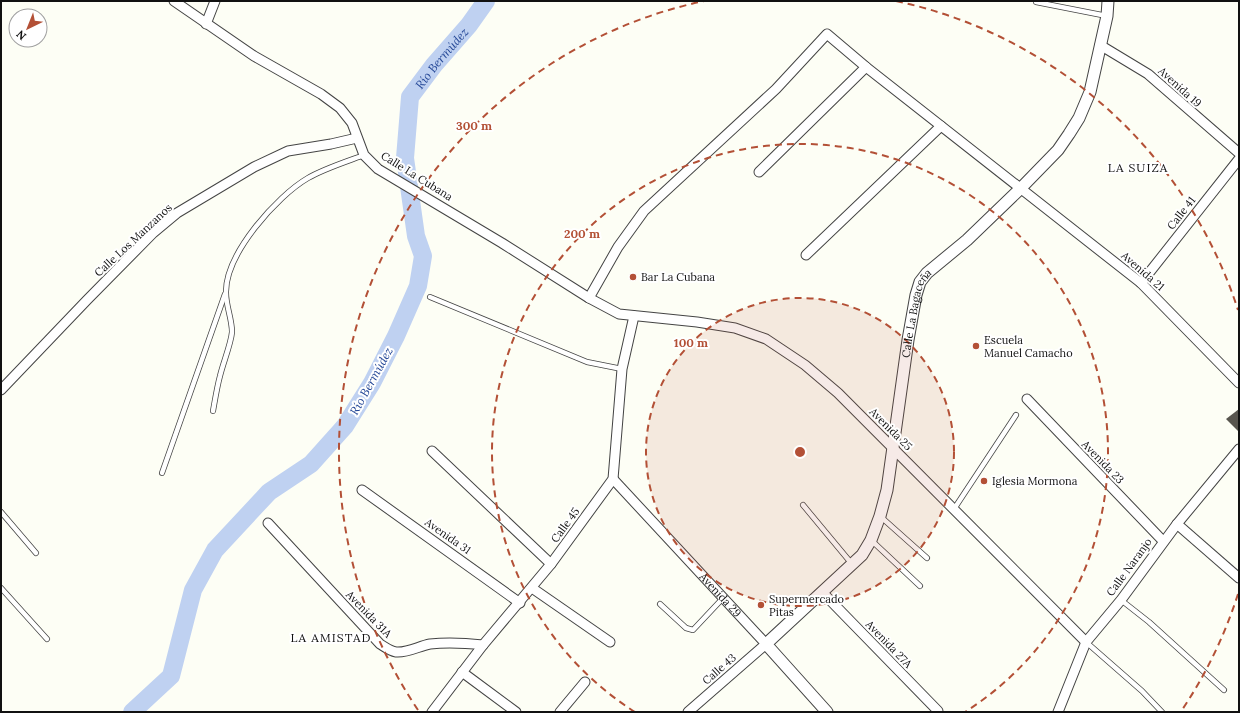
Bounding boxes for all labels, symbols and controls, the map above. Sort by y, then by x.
north arrow [8,8,48,48]
water label: Río Bermúdez [411,24,471,92]
text: N [13,27,29,43]
street label: Avenida 19 [1155,63,1205,110]
text: 300 m [456,118,492,133]
street label: Calle La Cubana [378,148,456,204]
district label: LA SUIZA [1108,160,1168,175]
street label: Calle 41 [1164,194,1198,232]
street label: Calle Los Manzanos [91,200,175,280]
text: 200 m [564,226,600,241]
street label: Avenida 21 [1118,248,1168,294]
street label: Calle La Bagaceña [899,265,934,359]
place label: Bar La Cubana [641,270,715,284]
marker: Bar La Cubana [628,272,638,282]
place label: Escuela Manuel Camacho [984,333,1073,360]
text: 100 m [674,335,708,350]
marker: Escuela Manuel Camacho [971,341,981,351]
water label: Río Bermúdez [346,344,396,417]
street label: Avenida 25 [866,404,915,453]
street label: Avenida 23 [1078,437,1127,487]
centre of rings [793,445,807,459]
place label: Iglesia Mormona [992,474,1078,488]
marker: Iglesia Mormona [979,476,989,486]
street label: Calle 45 [548,505,582,545]
street label: Avenida 31 [421,514,474,557]
street label: Calle Naranjo [1103,535,1155,599]
street label: Avenida 29 [696,569,744,620]
street label: Avenida 31A [342,587,396,641]
place label: Supermercado Pitas [769,592,844,619]
marker: Supermercado Pitas [756,600,766,610]
street label: Avenida 27A [862,617,916,671]
district label: LA AMISTAD [290,630,372,645]
street label: Calle 43 [699,650,739,688]

